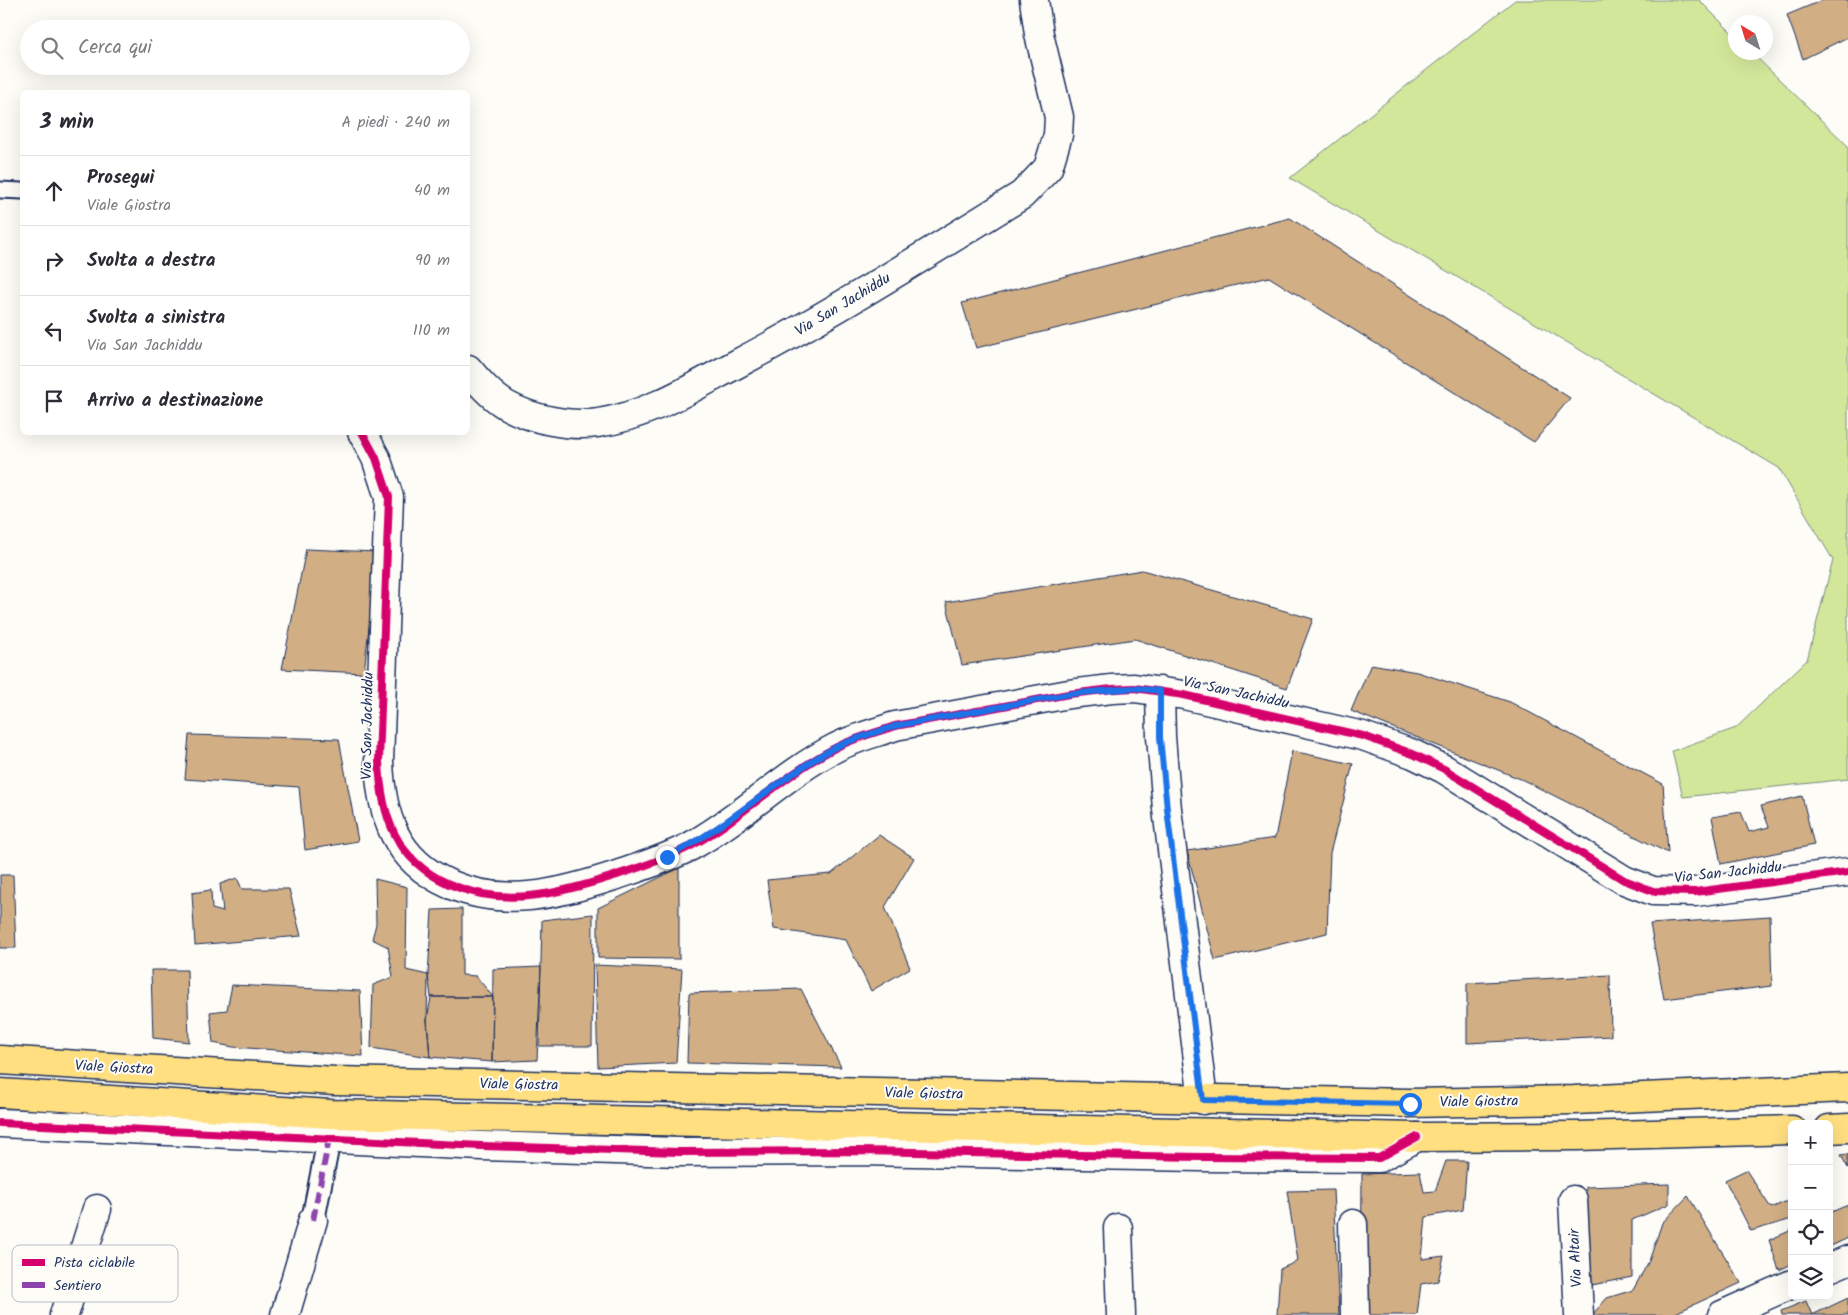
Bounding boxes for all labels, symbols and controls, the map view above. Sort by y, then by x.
north arrow [1728,15,1773,60]
search box [20,20,470,75]
text: Cerca qui [78,33,152,63]
icon: search [38,34,66,62]
text: 3 min [40,106,94,139]
text: A piedi · 240 m [342,110,450,135]
text: Prosegui [87,163,154,193]
icon: ahead [40,177,68,205]
text: 40 m [414,178,450,203]
text: Viale Giostra [87,193,171,218]
text: Svolta a destra [87,246,215,276]
icon: right [40,247,68,275]
text: 90 m [415,248,450,273]
street label: Via San Jachiddu [790,267,896,343]
text: Svolta a sinistra [87,303,225,333]
icon: left [40,317,68,345]
text: 110 m [413,318,450,343]
text: Via San Jachiddu [87,333,202,358]
text: Arrivo a destinazione [87,386,263,416]
icon: arrive [40,387,68,415]
street label: Via San Jachiddu [1181,670,1291,716]
street label: Via San Jachiddu [355,672,381,780]
route end [656,846,679,869]
street label: Via San Jachiddu [1673,855,1783,891]
street label: Viale Giostra [74,1054,154,1082]
street label: Viale Giostra [479,1072,559,1098]
street label: Viale Giostra [884,1081,964,1107]
street label: Viale Giostra [1439,1089,1519,1115]
route start [1399,1093,1422,1116]
map controls [1788,1120,1833,1300]
button: + [1788,1120,1833,1165]
button: − [1788,1165,1833,1210]
button: locate [1788,1210,1833,1255]
street label: Via Altair [1562,1227,1590,1288]
legend [12,1245,178,1302]
text: Pista ciclabile [54,1252,135,1274]
button: layers [1788,1255,1833,1300]
text: Sentiero [54,1275,101,1297]

